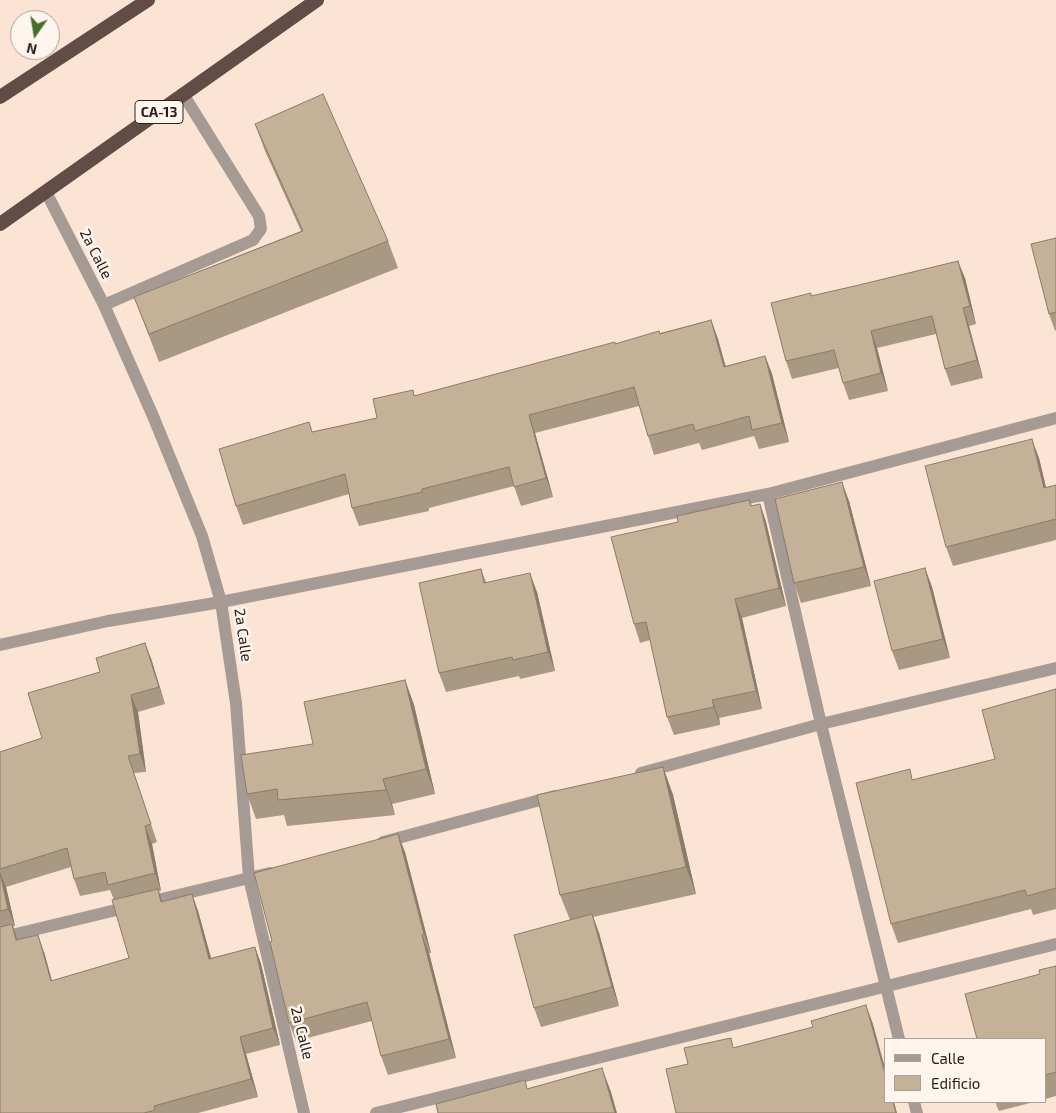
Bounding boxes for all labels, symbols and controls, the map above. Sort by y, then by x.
north arrow [10,10,60,60]
text: N [25,40,39,59]
road number: CA-13 [135,100,183,124]
street label: 2a Calle [76,226,116,282]
street label: 2a Calle [230,607,256,663]
street label: 2a Calle [287,1005,317,1061]
legend [884,1038,1046,1103]
text: Calle [931,1049,965,1067]
text: Edificio [931,1074,980,1092]

